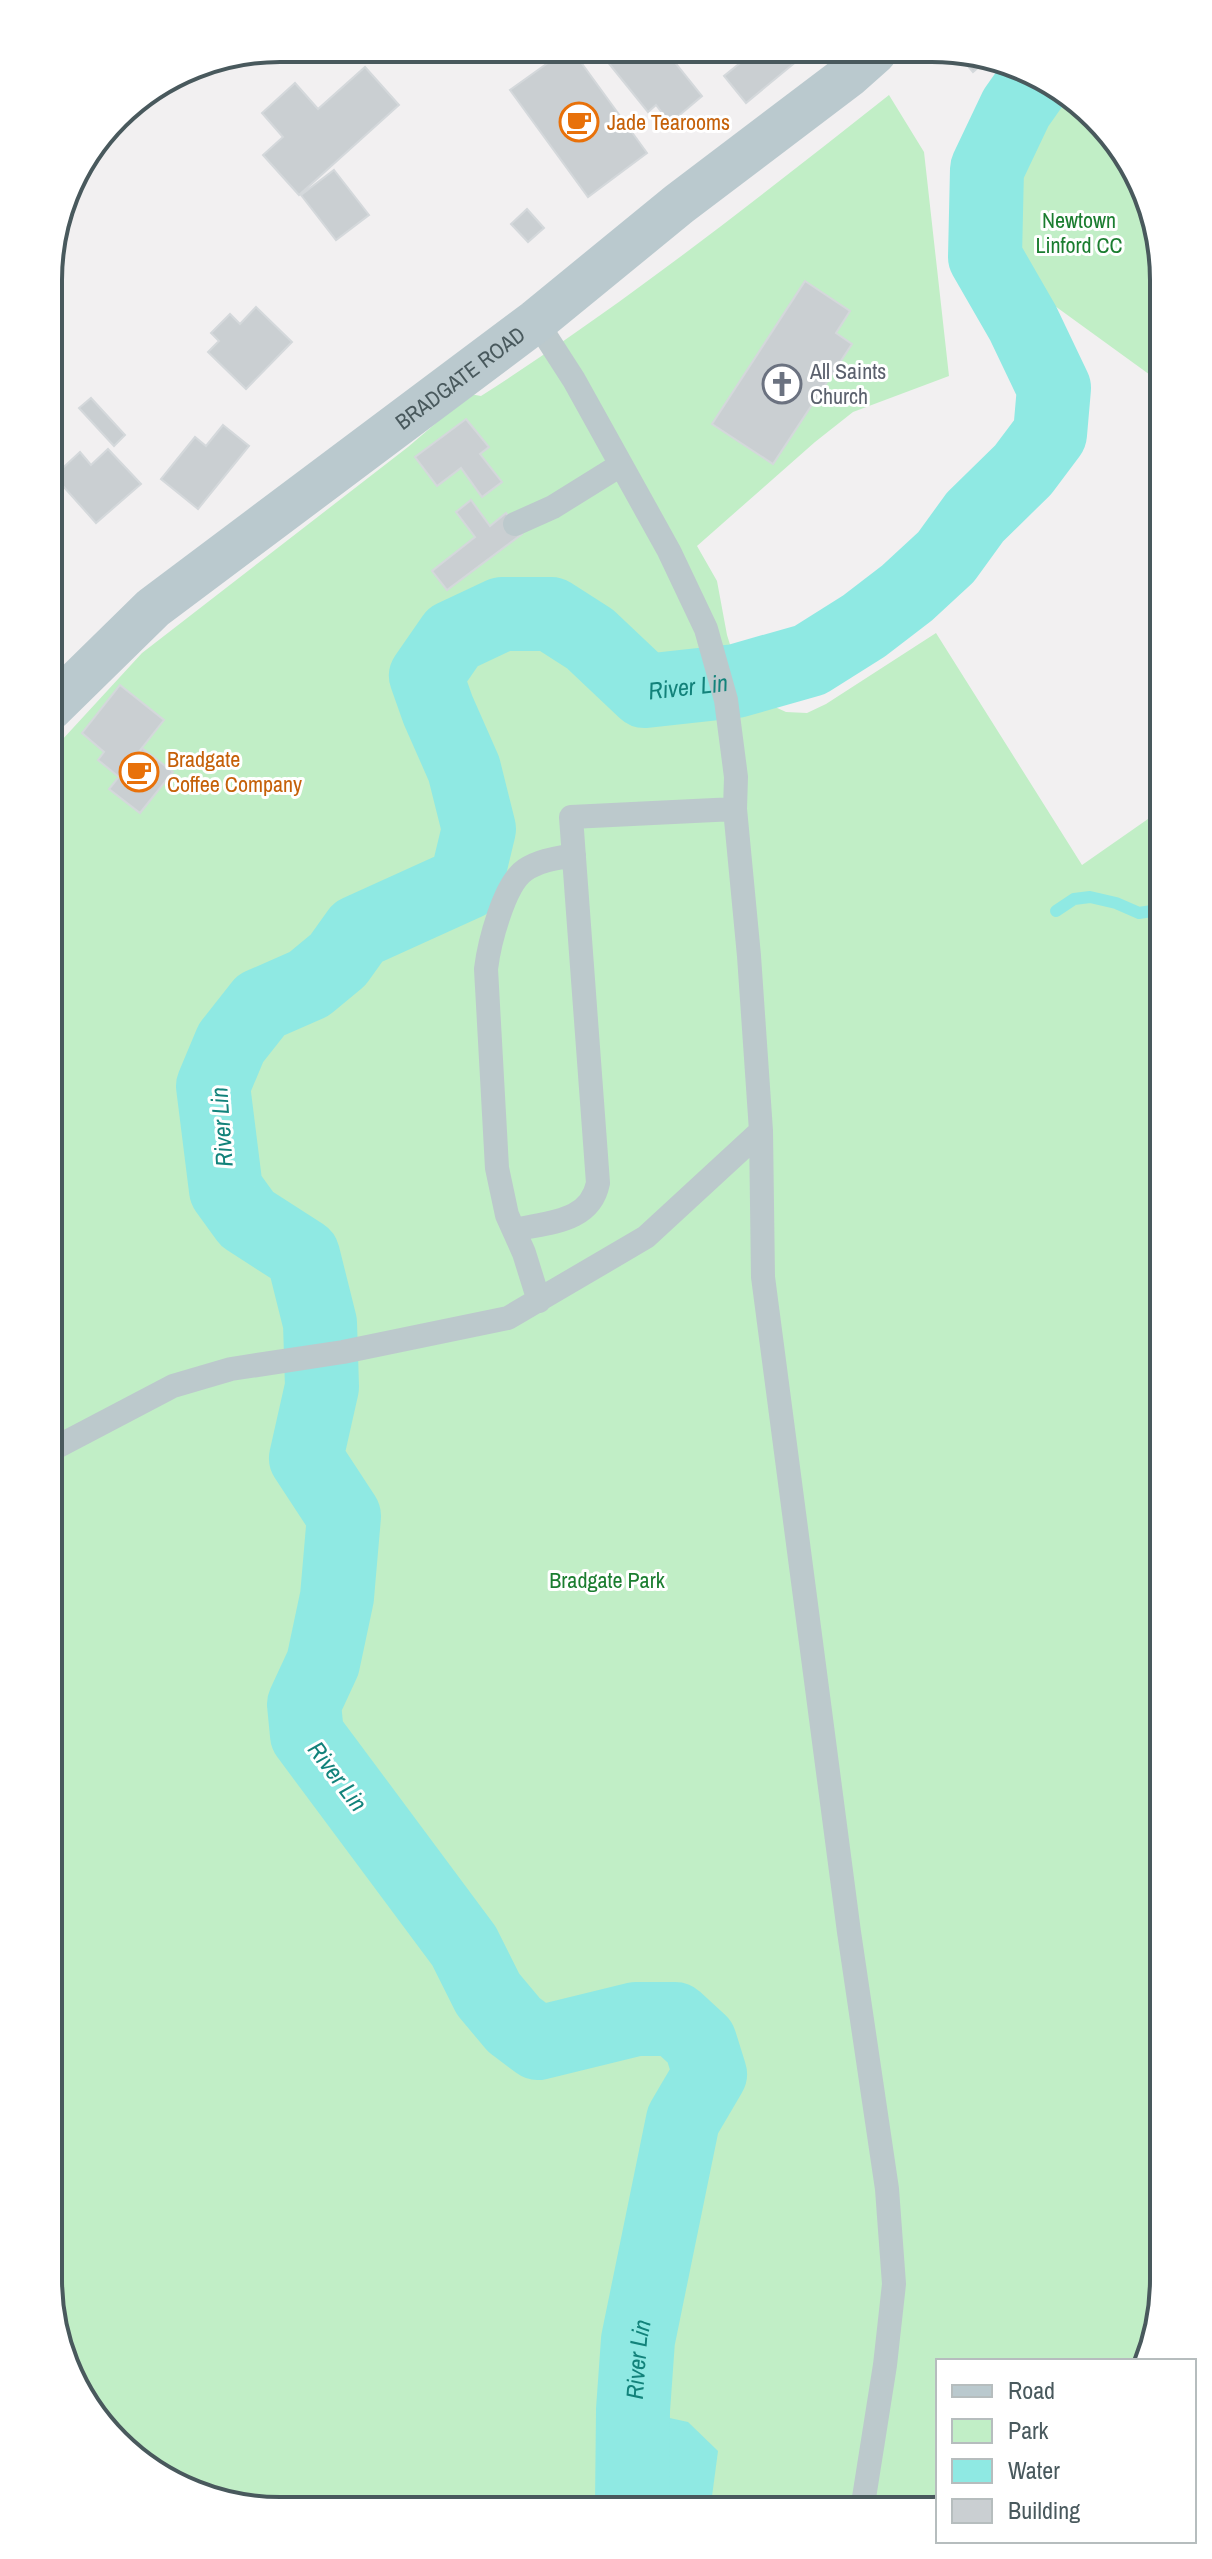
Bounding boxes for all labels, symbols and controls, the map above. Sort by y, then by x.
cafe icon: Jade Tearooms [558,101,600,143]
place label: Jade Tearooms [607,107,730,137]
park label: Newtown Linford CC [1035,205,1123,260]
street label: BRADGATE ROAD [389,319,531,436]
place label: All Saints Church [809,356,886,411]
church icon: All Saints Church [761,363,803,405]
water label: River Lin [647,666,730,707]
place label: Bradgate Coffee Company [167,744,302,799]
cafe icon: Bradgate Coffee Company [118,751,160,793]
water label: River Lin [202,1086,240,1168]
park label: Bradgate Park [549,1565,666,1595]
water label: River Lin [301,1734,375,1818]
water label: River Lin [618,2316,658,2400]
legend [936,2359,1196,2543]
text: Road [1008,2374,1055,2406]
text: Park [1008,2414,1049,2446]
text: Water [1008,2454,1060,2486]
text: Building [1008,2494,1080,2526]

